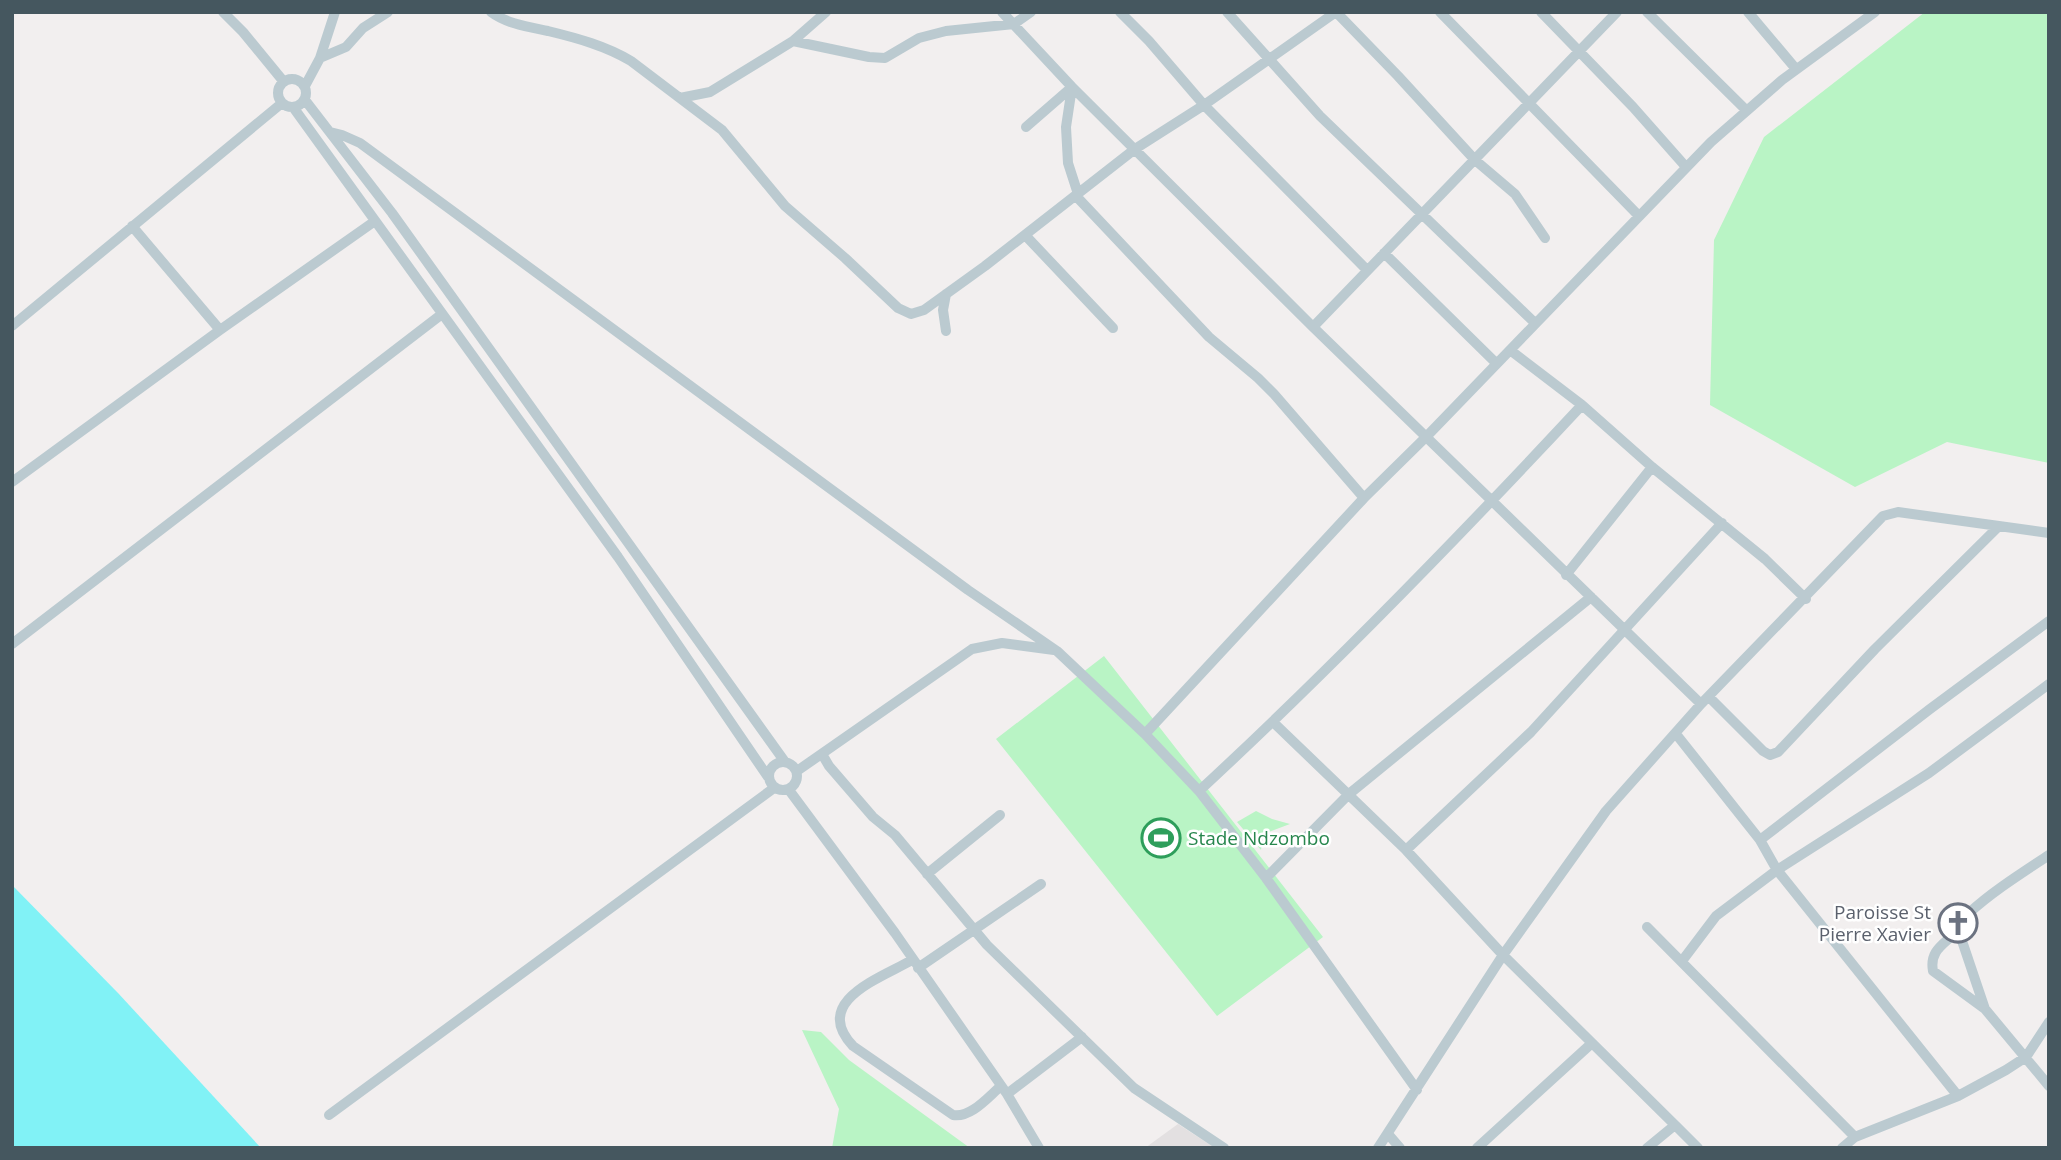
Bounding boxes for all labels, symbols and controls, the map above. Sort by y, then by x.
sports icon: Stade Ndzombo [1140,817,1182,859]
place label: Stade Ndzombo [1188,825,1330,851]
place label: Paroisse St Pierre Xavier [1819,899,1931,947]
church icon: Paroisse St Pierre Xavier [1937,902,1979,944]

